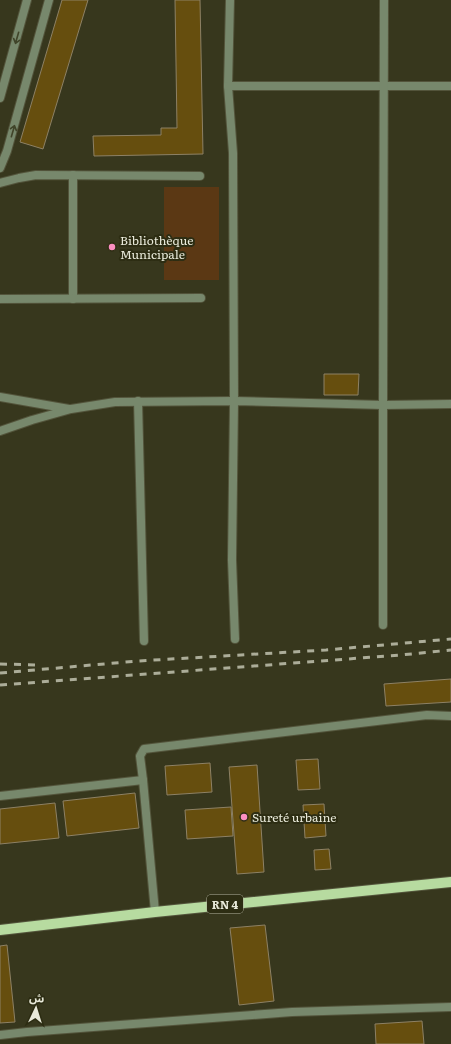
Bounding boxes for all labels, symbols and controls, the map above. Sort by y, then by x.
one-way arrow [13,31,20,44]
one-way arrow [10,125,17,138]
place label: Bibliothèque Municipale [120,231,194,263]
marker: Bibliothèque Municipale [107,242,117,252]
place label: Sureté urbaine [252,808,337,826]
marker: Sureté urbaine [239,812,249,822]
road number: RN 4 [207,895,243,913]
north arrow [16,988,56,1028]
text: ش [29,989,45,1006]

